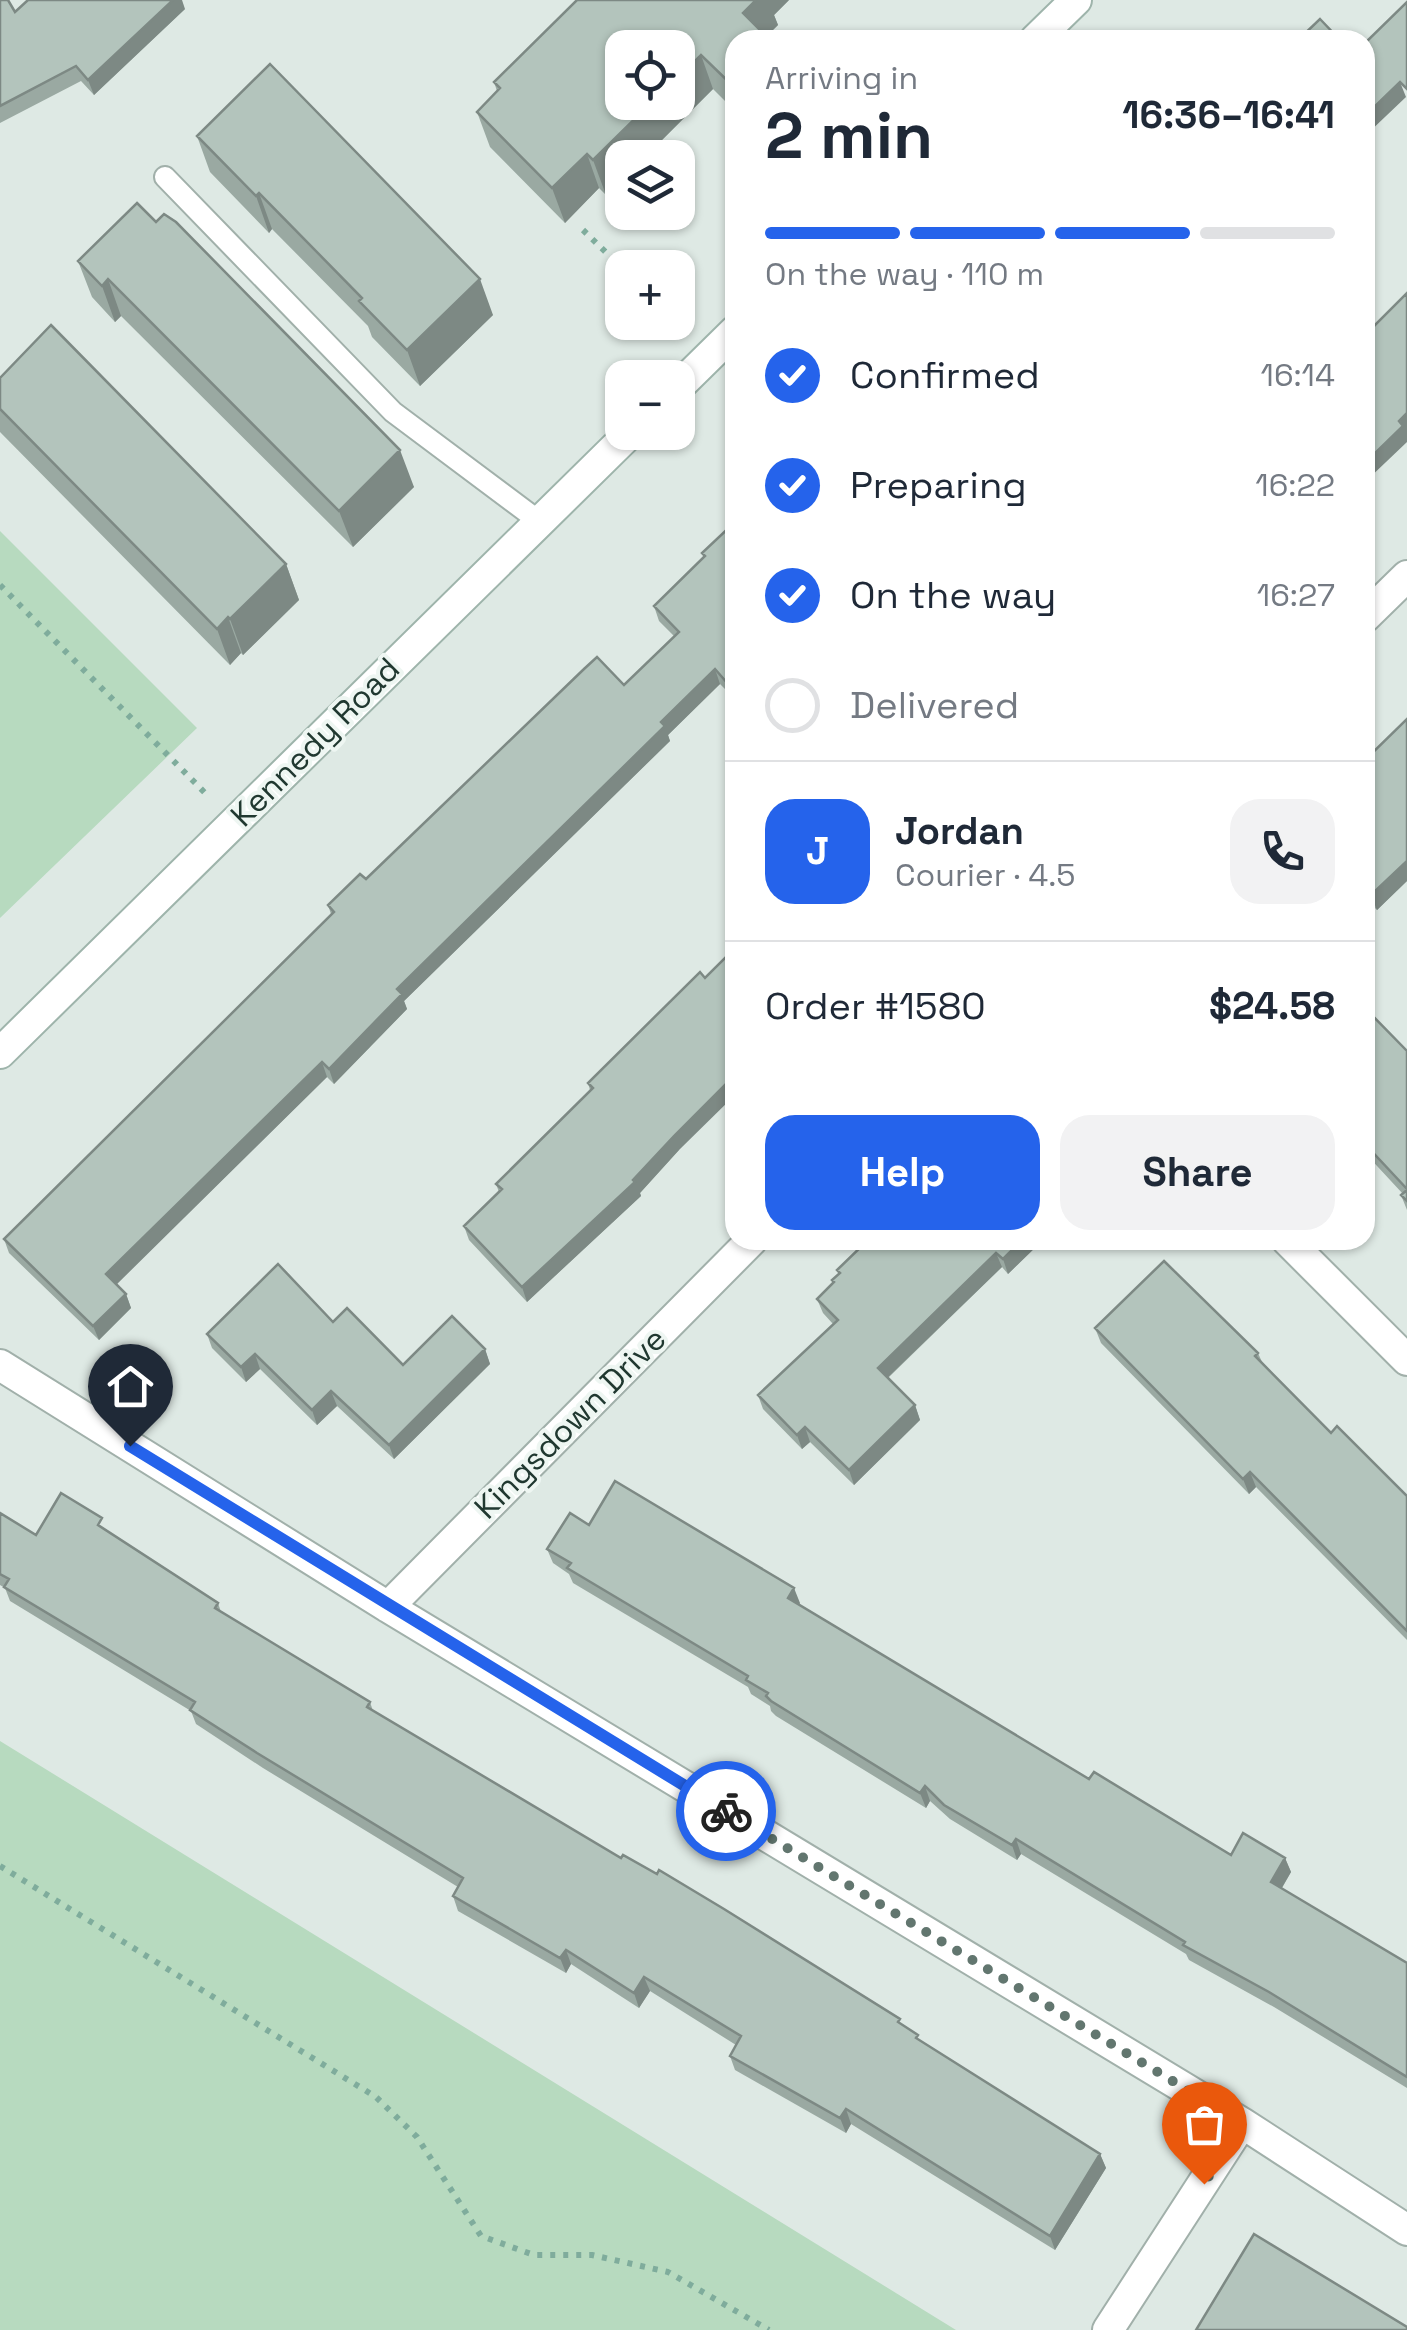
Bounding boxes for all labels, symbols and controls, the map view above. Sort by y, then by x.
map controls [605,30,695,450]
button: locate [605,30,695,120]
text: Arriving in [765,58,918,98]
text: 16:36–16:41 [1122,91,1335,139]
text: 2 min [765,94,933,177]
button: layers [605,140,695,230]
button: + [605,250,695,340]
text: On the way · 110 m [765,254,1044,294]
icon: check [765,348,820,403]
text: Confirmed [850,351,1040,399]
text: 16:14 [1261,355,1335,395]
button: − [605,360,695,450]
icon: check [765,458,820,513]
text: Preparing [850,461,1027,509]
text: 16:22 [1255,465,1335,505]
icon: check [765,568,820,623]
text: On the way [850,571,1056,619]
text: 16:27 [1257,575,1335,615]
street label: Kennedy Road [222,649,408,835]
text: Delivered [850,681,1019,729]
button: phone [1230,799,1335,904]
text: Jordan [895,807,1024,855]
text: J [806,827,829,875]
text: Courier · 4.5 [895,855,1076,895]
text: Order #1580 [765,982,986,1030]
text: $24.58 [1209,982,1335,1030]
button: Help [765,1115,1040,1230]
button: Share [1060,1115,1335,1230]
street label: Kingsdown Drive [466,1319,674,1527]
pin [88,1344,173,1447]
icon: home [103,1359,158,1414]
courier [676,1761,776,1861]
icon: bike [699,1784,754,1839]
pin [1162,2082,1247,2185]
icon: bag [1177,2097,1232,2152]

